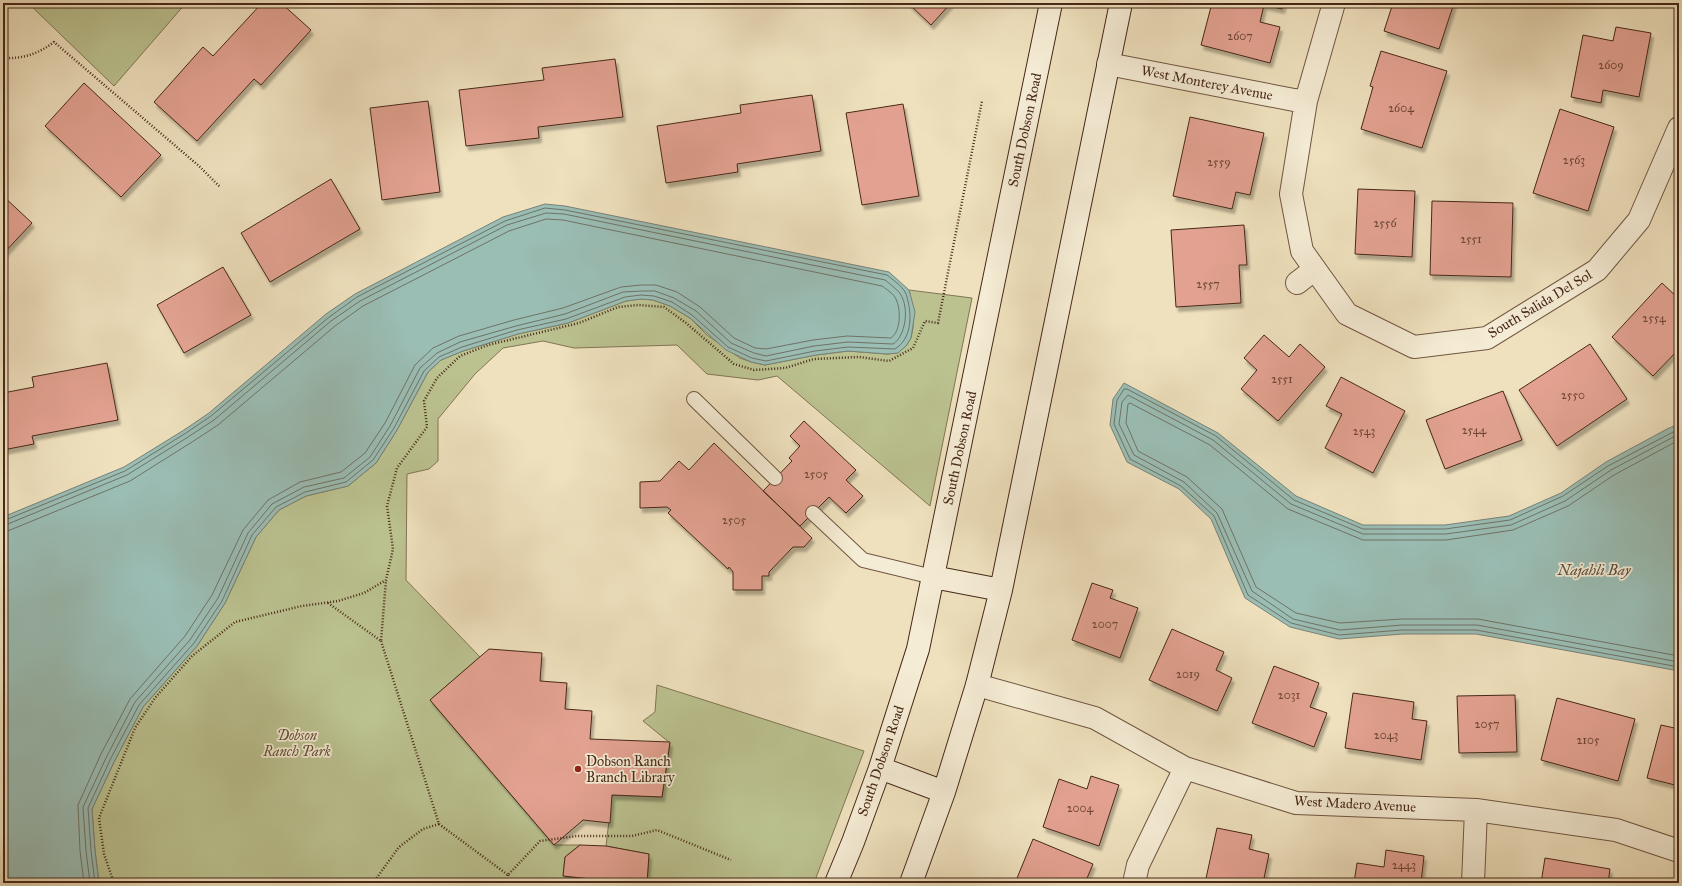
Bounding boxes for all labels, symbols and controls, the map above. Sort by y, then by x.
house number: 2607 [1227,29,1253,43]
house number: 2609 [1598,58,1624,72]
street label: West Monterey Avenue [1140,62,1274,104]
street label: South Dobson Road [1005,71,1045,189]
house number: 2604 [1388,101,1414,115]
house number: 2563 [1563,153,1585,167]
house number: 2559 [1207,155,1231,169]
house number: 2556 [1373,216,1397,230]
house number: 2551 [1460,232,1482,246]
street label: South Salida Del Sol [1485,266,1595,342]
house number: 2557 [1196,277,1220,291]
house number: 2554 [1642,311,1666,325]
house number: 2551 [1271,372,1293,386]
house number: 2550 [1561,388,1585,402]
street label: South Dobson Road [940,389,980,507]
house number: 2544 [1462,423,1487,437]
house number: 2543 [1353,424,1375,438]
house number: 2505 [804,467,828,481]
house number: 2505 [722,513,746,527]
water label: Najahli Bay [1556,561,1632,579]
house number: 2007 [1092,617,1118,631]
house number: 2019 [1176,667,1200,681]
house number: 2031 [1278,688,1300,702]
street label: South Dobson Road [854,703,908,819]
house number: 2057 [1475,717,1499,731]
park label: Dobson Ranch Park [262,727,332,760]
house number: 2043 [1374,728,1398,742]
house number: 2105 [1576,733,1600,747]
place label: Dobson Ranch Branch Library [586,753,675,786]
marker: Dobson Ranch Branch Library [573,764,583,774]
street label: West Madero Avenue [1294,792,1417,816]
house number: 2004 [1067,801,1094,815]
house number: 2443 [1392,858,1416,872]

